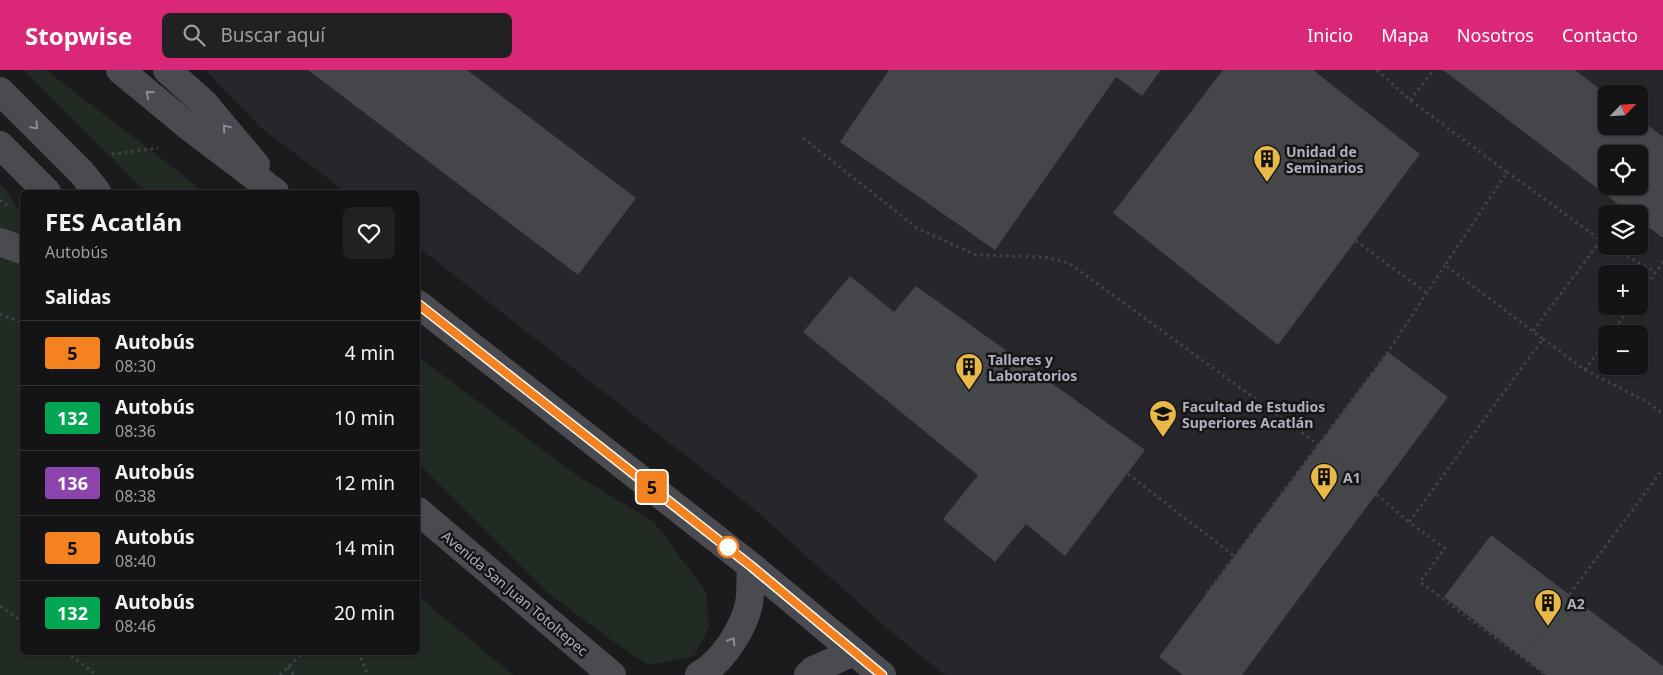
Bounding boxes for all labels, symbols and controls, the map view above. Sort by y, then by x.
search box [162,13,512,58]
text: Stopwise [25,19,132,52]
icon: search [180,21,208,49]
text: Buscar aquí [220,22,325,48]
text: Inicio [1307,23,1353,47]
text: Mapa [1381,23,1429,47]
text: Nosotros [1457,23,1534,47]
text: Contacto [1562,23,1638,47]
north arrow [1598,85,1648,135]
map controls [1598,85,1648,375]
one-way arrow [146,91,155,99]
one-way arrow [29,120,38,129]
one-way arrow [222,125,231,134]
place label: Unidad de Seminarios [1286,142,1364,177]
building icon: Unidad de Seminarios [1252,144,1282,183]
button: locate [1598,145,1648,195]
text: FES Acatlán [45,205,182,238]
button: layers [1598,205,1648,255]
button: heart [343,207,395,259]
text: Autobús [45,241,108,263]
button: + [1598,265,1648,315]
text: Salidas [45,284,111,310]
button: − [1598,325,1648,375]
text: Autobús [115,329,195,355]
text: 4 min [345,340,395,366]
text: 5 [67,341,78,365]
place label: Talleres y Laboratorios [988,350,1077,385]
building icon: Talleres y Laboratorios [954,352,984,391]
text: 08:30 [115,355,156,377]
text: Autobús [115,394,195,420]
place label: Facultad de Estudios Superiores Acatlán [1182,397,1325,432]
school or university icon: Facultad de Estudios Superiores Acatlán [1148,399,1178,438]
text: 10 min [334,405,395,431]
text: 132 [57,406,88,430]
text: 08:36 [115,420,156,442]
text: Autobús [115,459,195,485]
building icon: A1 [1309,462,1339,501]
place label: A1 [1343,468,1361,487]
text: 12 min [334,470,395,496]
text: 136 [57,471,88,495]
line badge: 5 [636,471,668,503]
text: 5 [647,475,657,499]
text: 08:38 [115,485,156,507]
text: Autobús [115,524,195,550]
street label: Avenida San Juan Totoltepec [438,526,592,660]
text: 14 min [334,535,395,561]
text: 5 [67,536,78,560]
unlabelled marker [717,536,739,558]
text: 08:40 [115,550,156,572]
building icon: A2 [1533,588,1563,627]
text: Autobús [115,589,195,615]
place label: A2 [1567,594,1585,613]
text: 20 min [334,600,395,626]
text: 132 [57,601,88,625]
text: 08:46 [115,615,156,637]
one-way arrow [726,637,736,646]

